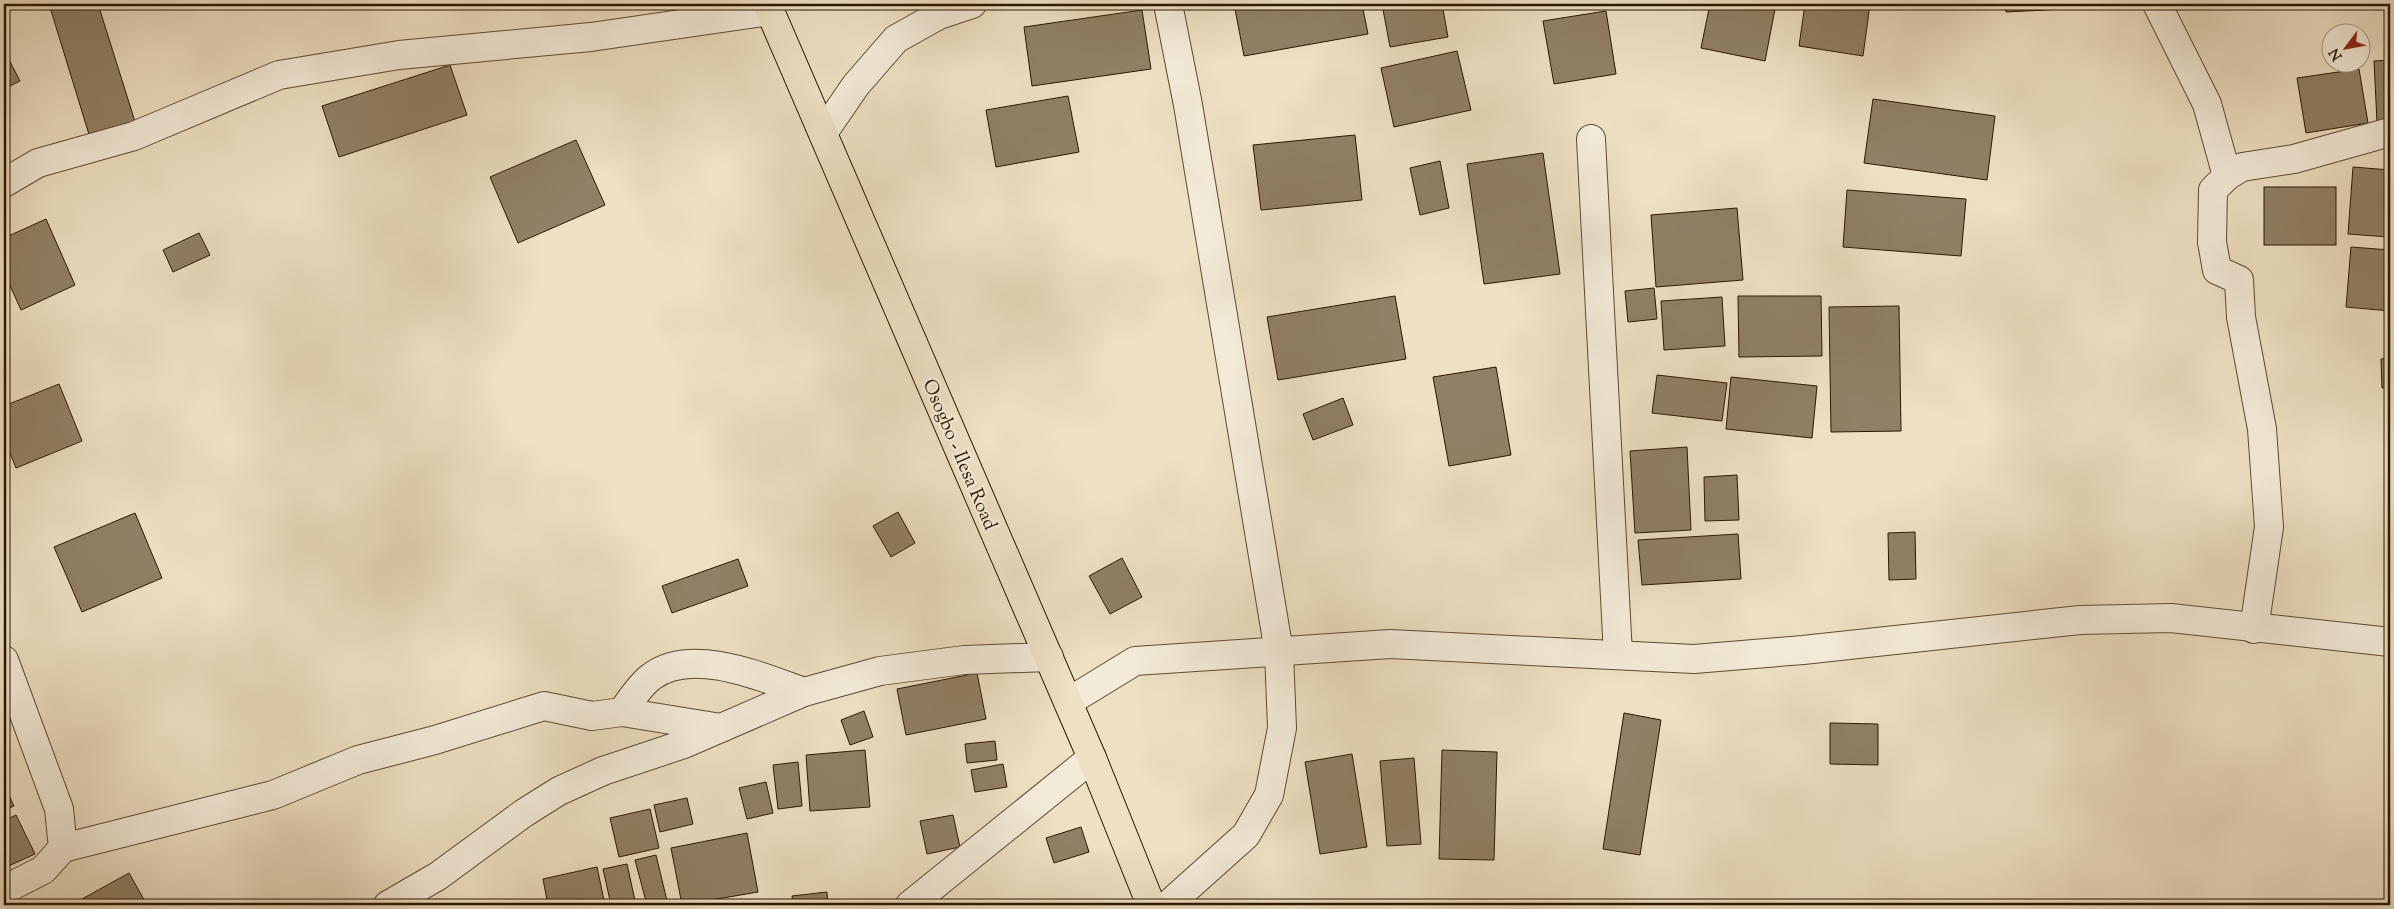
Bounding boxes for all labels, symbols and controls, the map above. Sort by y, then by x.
north arrow [2322,22,2372,72]
text: N [2325,44,2348,64]
street label: Osogbo - Ilesa Road [915,375,1003,535]

